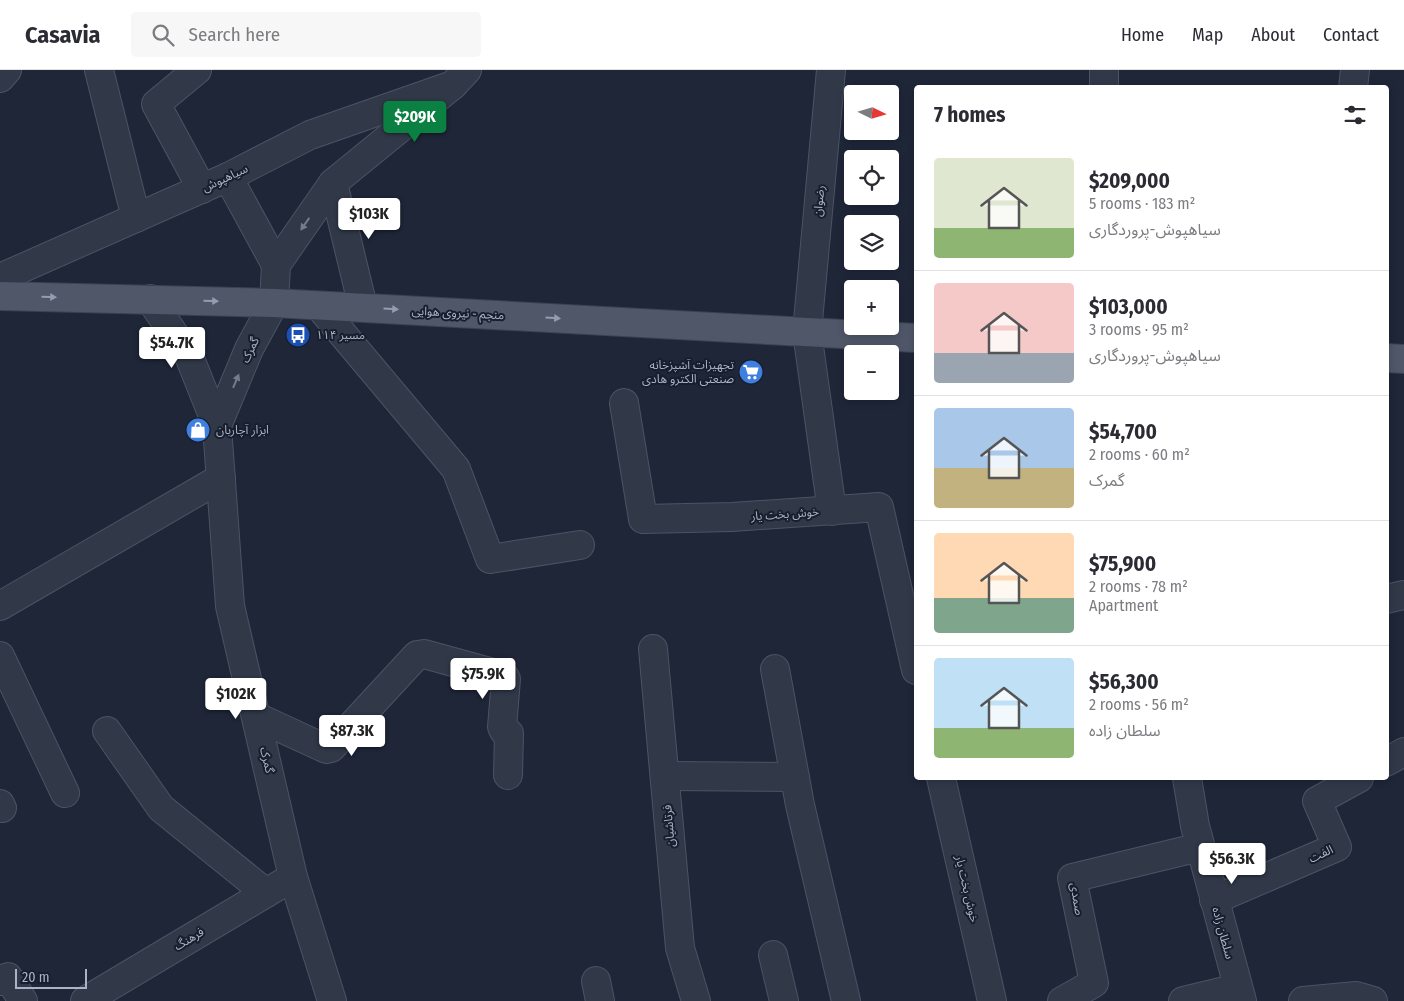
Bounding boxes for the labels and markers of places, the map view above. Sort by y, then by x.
pin: $209K [380,100,450,143]
pin: $103K [334,198,404,240]
bus stop icon: مسیر ۱۱۴ [285,322,311,348]
pin: $54.7K [131,326,213,369]
place label: مسیر ۱۱۴ [316,328,365,342]
place label: تجهیزات آشپزخانه صنعتی الکترو هادی [642,358,734,386]
supermarket icon: تجهیزات آشپزخانه صنعتی الکترو هادی [738,359,764,385]
shop icon: ابزار آچاربان [185,417,211,443]
place label: ابزار آچاربان [216,423,269,438]
pin: $75.9K [442,658,524,700]
pin: $102K [201,678,271,720]
pin: $87.3K [311,714,393,757]
pin: $56.3K [1191,842,1273,885]

